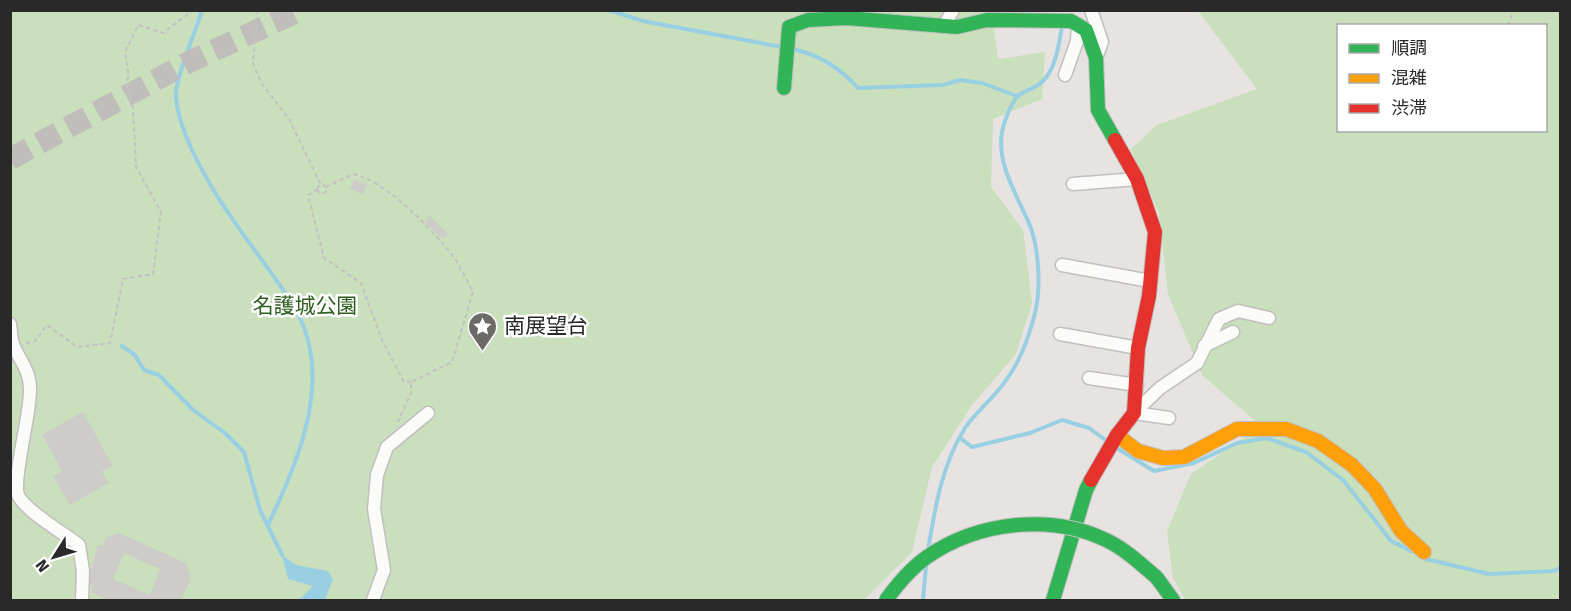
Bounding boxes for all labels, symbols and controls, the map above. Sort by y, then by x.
legend [1337,24,1547,132]
text: 順調 [1391,37,1427,59]
text: 混雑 [1391,67,1427,89]
text: 渋滞 [1391,97,1427,119]
park label: 名護城公園 [253,293,358,319]
place icon: 南展望台 [467,310,499,352]
place label: 南展望台 [504,313,588,339]
north arrow [24,527,84,587]
text: N [32,556,53,576]

